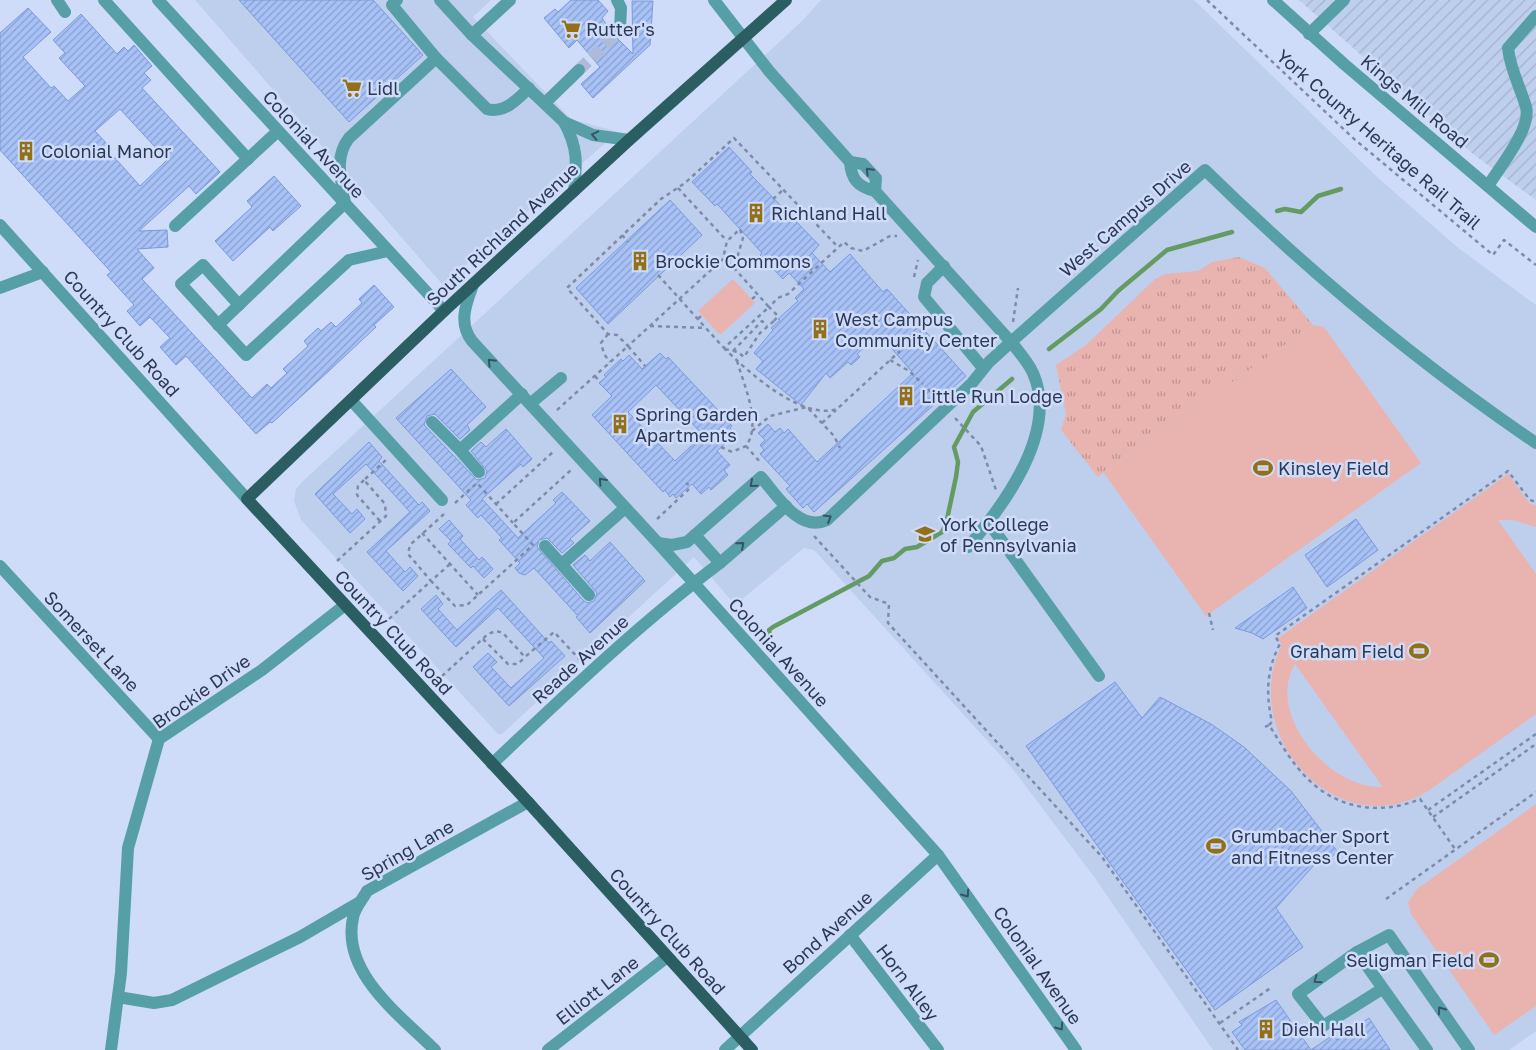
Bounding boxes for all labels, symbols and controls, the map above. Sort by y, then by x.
supermarket icon: Rutter's [560,18,582,40]
place label: Rutter's [586,18,655,40]
street label: York County Heritage Rail Trail [1272,44,1486,234]
street label: Kings Mill Road [1357,50,1473,152]
supermarket icon: Lidl [341,77,363,99]
place label: Lidl [367,77,399,99]
street label: Colonial Avenue [258,86,370,202]
one-way arrow [591,130,600,141]
building icon: Colonial Manor [15,140,37,162]
place label: Colonial Manor [41,140,171,162]
street label: West Campus Drive [1055,155,1195,281]
street label: South Richland Avenue [421,158,583,310]
one-way arrow [866,168,875,177]
building icon: Richland Hall [745,202,767,224]
place label: Richland Hall [771,202,887,224]
building icon: Brockie Commons [629,250,651,272]
place label: Brockie Commons [655,250,811,272]
street label: Country Club Road [59,265,185,401]
place label: West Campus Community Center [835,308,997,351]
building icon: West Campus Community Center [809,318,831,340]
one-way arrow [488,359,497,368]
building icon: Little Run Lodge [895,385,917,407]
place label: Little Run Lodge [921,385,1063,407]
place label: Spring Garden Apartments [635,403,758,446]
building icon: Spring Garden Apartments [609,413,631,435]
sports icon: Kinsley Field [1252,457,1274,479]
place label: Kinsley Field [1278,457,1389,479]
one-way arrow [599,478,608,487]
one-way arrow [749,478,758,487]
place label: York College of Pennsylvania [940,513,1077,556]
one-way arrow [822,514,831,524]
school or university icon: York College of Pennsylvania [914,523,936,545]
one-way arrow [736,542,745,551]
street label: Country Club Road [330,565,458,699]
street label: Somerset Lane [40,586,144,696]
street label: Colonial Avenue [724,593,834,711]
street label: Reade Avenue [527,610,633,708]
place label: Graham Field [1290,640,1404,662]
sports icon: Graham Field [1408,640,1430,662]
street label: Brockie Drive [148,649,254,733]
street label: Spring Lane [357,815,457,885]
place label: Grumbacher Sport and Fitness Center [1231,825,1394,868]
sports icon: Grumbacher Sport and Fitness Center [1205,835,1227,857]
street label: Country Club Road [605,863,731,999]
street label: Bond Avenue [778,886,876,978]
one-way arrow [960,889,969,898]
street label: Colonial Avenue [989,902,1087,1028]
street label: Horn Alley [872,939,944,1025]
place label: Seligman Field [1346,949,1474,971]
sports icon: Seligman Field [1478,949,1500,971]
street label: Elliott Lane [551,951,643,1029]
one-way arrow [1314,975,1323,983]
one-way arrow [1438,1006,1447,1016]
building icon: Diehl Hall [1255,1018,1277,1040]
place label: Diehl Hall [1281,1018,1366,1040]
one-way arrow [1054,1021,1063,1031]

